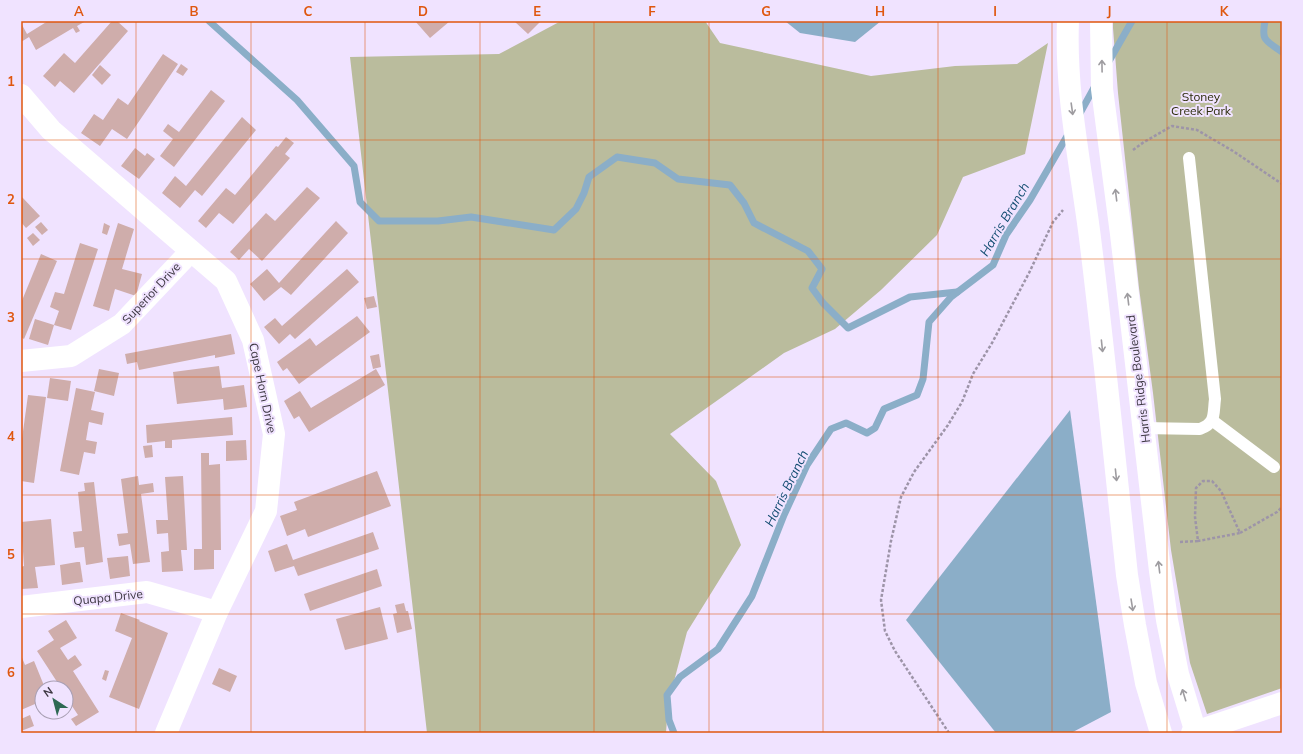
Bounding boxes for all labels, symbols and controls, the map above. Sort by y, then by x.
text: A [74,3,84,19]
text: B [190,3,199,19]
text: C [304,3,313,19]
text: D [418,3,428,19]
text: E [533,3,541,19]
text: F [648,3,656,19]
text: G [761,3,771,19]
text: H [875,3,885,19]
text: I [993,3,997,19]
text: J [1107,3,1111,19]
text: K [1220,3,1230,19]
one-way arrow [1098,60,1106,73]
text: 1 [7,73,15,89]
park label: Stoney Creek Park [1171,89,1232,118]
one-way arrow [1068,102,1076,115]
water label: Harris Branch [976,179,1032,259]
one-way arrow [1112,189,1120,202]
text: 2 [7,191,15,207]
street label: Superior Drive [119,259,183,327]
one-way arrow [1124,293,1132,306]
text: 3 [7,309,15,325]
street label: Harris Ridge Boulevard [1123,314,1153,444]
one-way arrow [1098,339,1106,352]
street label: Cape Horn Drive [246,342,280,434]
text: 4 [7,428,15,444]
water label: Harris Branch [761,447,811,529]
one-way arrow [1112,468,1120,481]
text: 5 [7,546,15,562]
one-way arrow [1156,561,1163,574]
street label: Quapa Drive [72,586,144,608]
one-way arrow [1128,598,1136,611]
text: 6 [7,664,15,680]
north arrow [34,680,74,720]
text: N [41,684,56,700]
one-way arrow [1180,688,1187,701]

